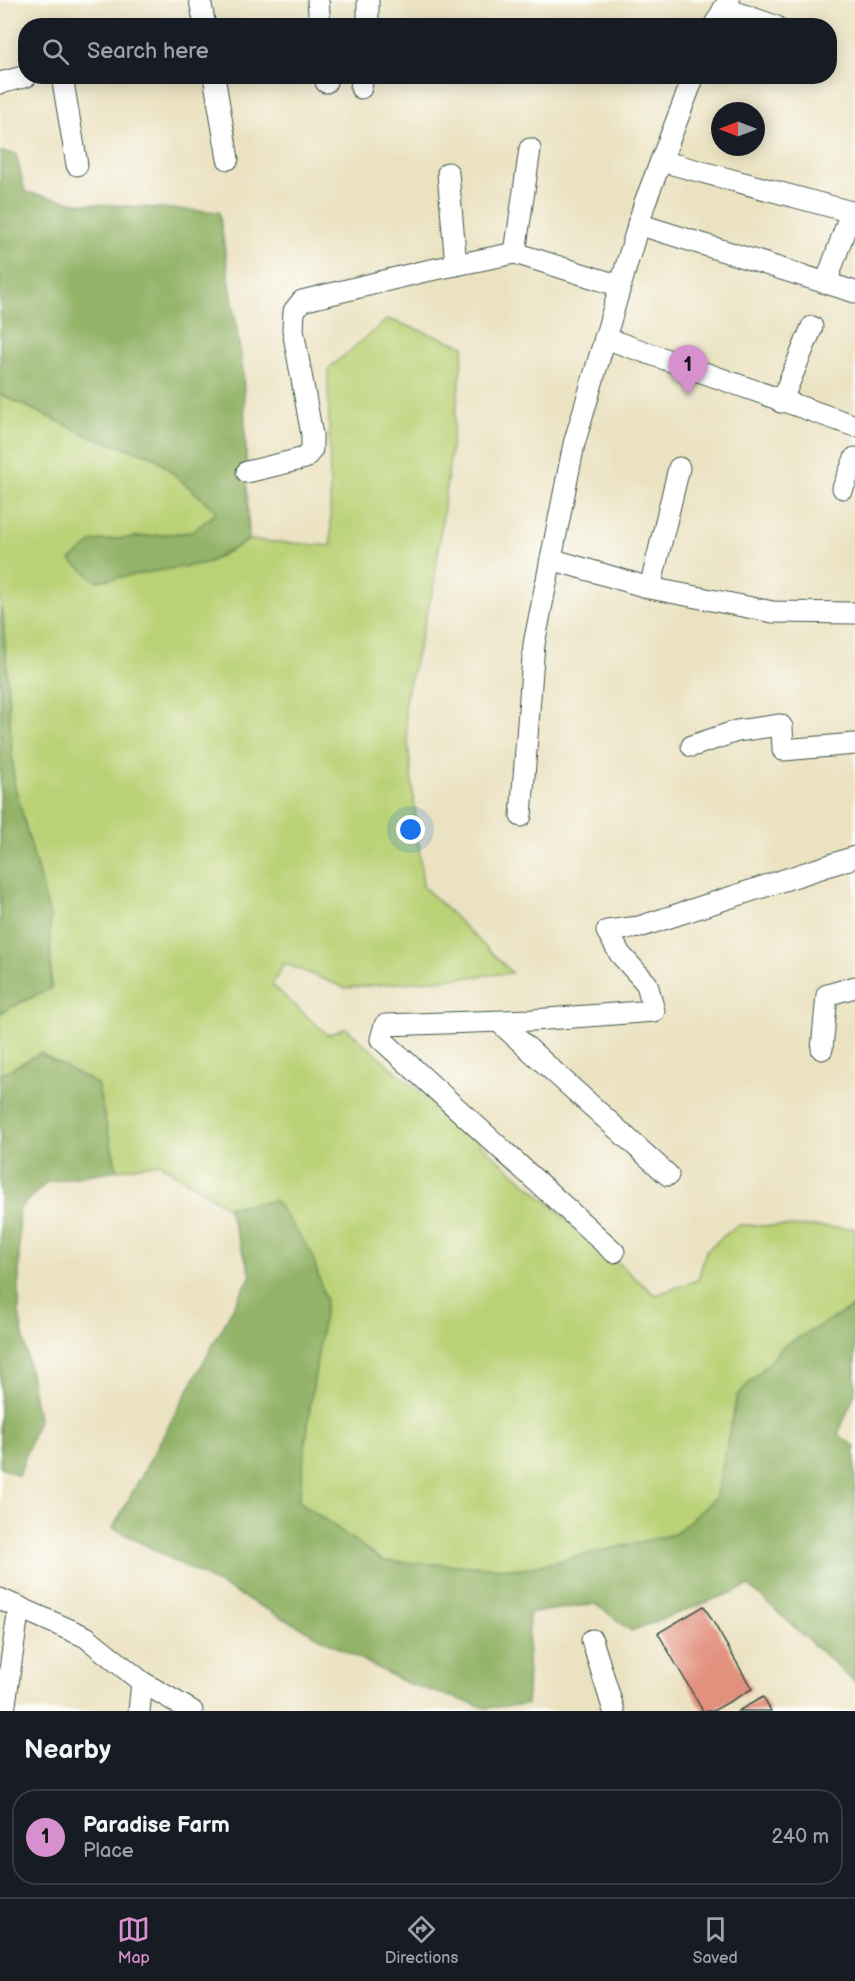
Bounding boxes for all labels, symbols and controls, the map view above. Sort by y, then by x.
search box [18,18,837,84]
icon: search [39,35,72,68]
text: Search here [87,38,209,65]
north arrow [711,102,765,156]
pin: 1 [668,346,708,395]
your location [396,815,425,844]
text: Nearby [24,1735,111,1766]
text: Paradise Farm [83,1812,230,1839]
text: 1 [41,1825,50,1849]
text: 240 m [772,1825,829,1849]
text: Place [83,1839,134,1863]
tab: Map [117,1913,150,1968]
tab: Directions [385,1913,458,1968]
tab: Saved [693,1913,738,1968]

